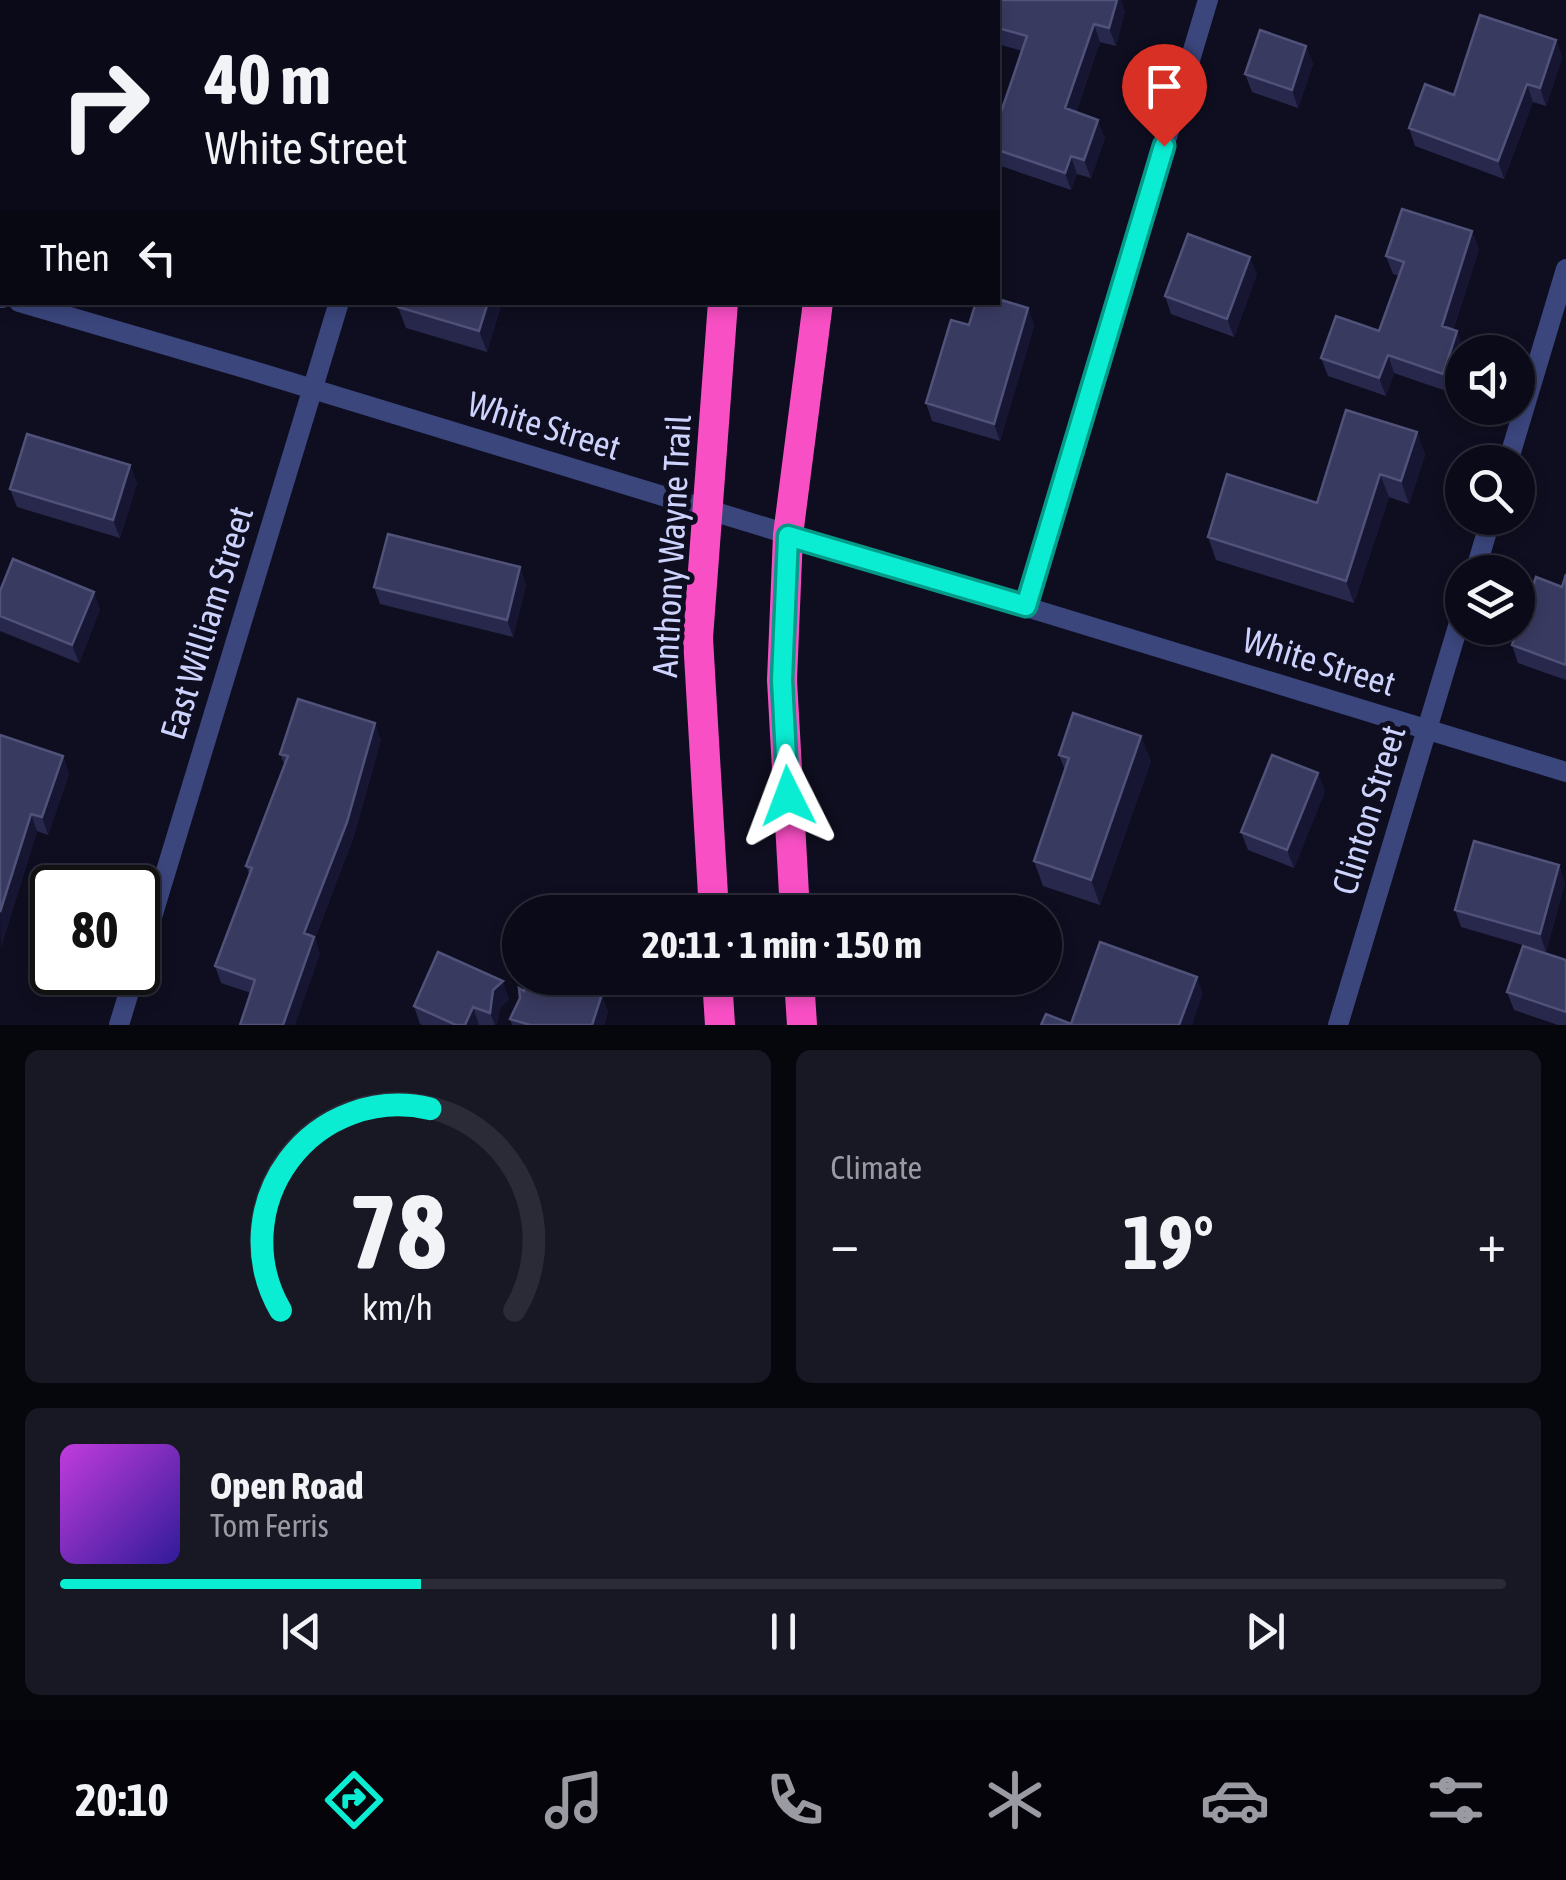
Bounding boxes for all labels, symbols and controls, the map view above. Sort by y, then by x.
text: 40 m [205,39,331,119]
icon: right [40,40,170,170]
pin [1122,44,1207,147]
icon: arrive [1137,59,1192,114]
text: White Street [205,122,408,174]
icon: left [130,230,185,285]
text: Then [40,236,110,279]
map controls [1445,335,1535,645]
button: sound [1445,335,1535,425]
street label: White Street [463,383,626,467]
street label: Anthony Wayne Trail [644,414,698,678]
button: search [1445,445,1535,535]
street label: East William Street [152,501,260,744]
button: layers [1445,555,1535,645]
street label: White Street [1238,619,1401,703]
street label: Clinton Street [1323,720,1413,899]
position arrow [736,744,840,848]
speed limit sign: 80 [30,865,160,995]
text: 20:11 · 1 min · 150 m [642,923,922,966]
text: Climate [831,1149,922,1186]
text: 78 [349,1171,447,1290]
text: 19° [1123,1199,1214,1285]
text: − [831,1211,859,1274]
text: + [1477,1211,1506,1274]
text: km/h [362,1287,433,1328]
text: Open Road [210,1464,364,1507]
text: Tom Ferris [210,1507,329,1544]
icon: previous [274,1604,329,1659]
icon: pause [756,1604,811,1659]
icon: next [1238,1604,1293,1659]
icon: directions [319,1765,389,1835]
icon: music [539,1765,609,1835]
icon: phone [760,1765,830,1835]
icon: climate [980,1765,1050,1835]
icon: car [1200,1765,1270,1835]
icon: filters [1421,1765,1491,1835]
text: 20:10 [75,1774,169,1826]

